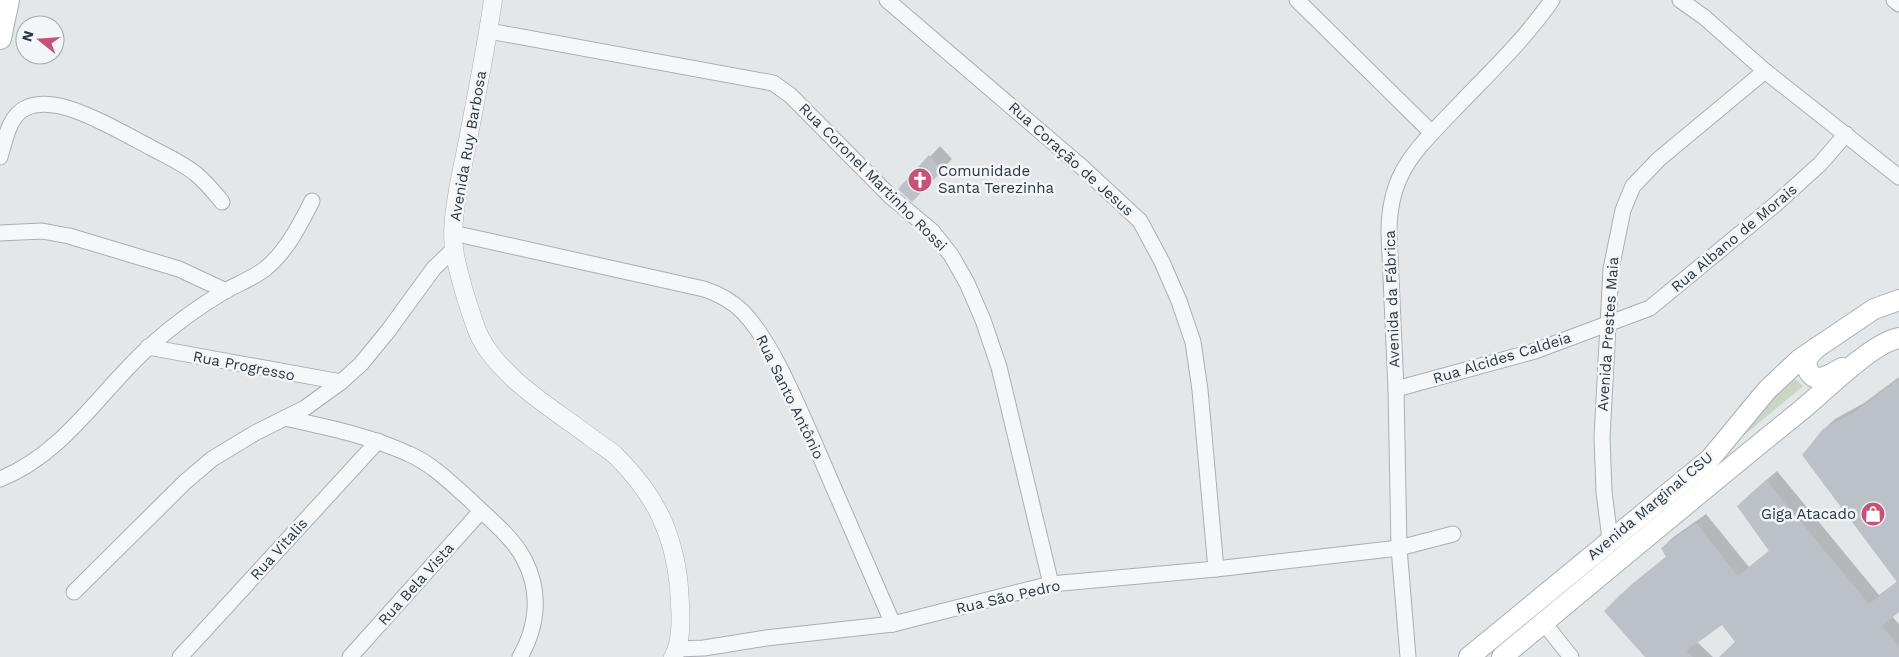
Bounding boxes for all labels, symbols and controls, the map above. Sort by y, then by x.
north arrow [15,15,65,65]
text: N [18,29,37,43]
street label: Avenida Ruy Barbosa [446,69,490,223]
street label: Rua Coração de Jesus [1005,98,1137,220]
street label: Rua Coronel Martinho Rossi [795,99,951,255]
place label: Comunidade Santa Terezinha [938,162,1054,197]
church icon: Comunidade Santa Terezinha [907,167,933,193]
street label: Rua Albano de Morais [1667,180,1801,296]
street label: Avenida da Fábrica [1381,229,1403,368]
street label: Avenida Prestes Maia [1594,256,1622,412]
street label: Rua Alcides Caldeia [1431,328,1574,388]
street label: Rua Santo Antônio [752,332,828,462]
street label: Rua Progresso [191,347,297,385]
street label: Avenida Marginal CSU [1584,448,1716,564]
shop icon: Giga Atacado [1860,501,1886,527]
place label: Giga Atacado [1761,505,1856,523]
street label: Rua Vitalis [247,514,311,584]
street label: Rua Bela Vista [374,539,458,629]
street label: Rua São Pedro [954,576,1062,618]

